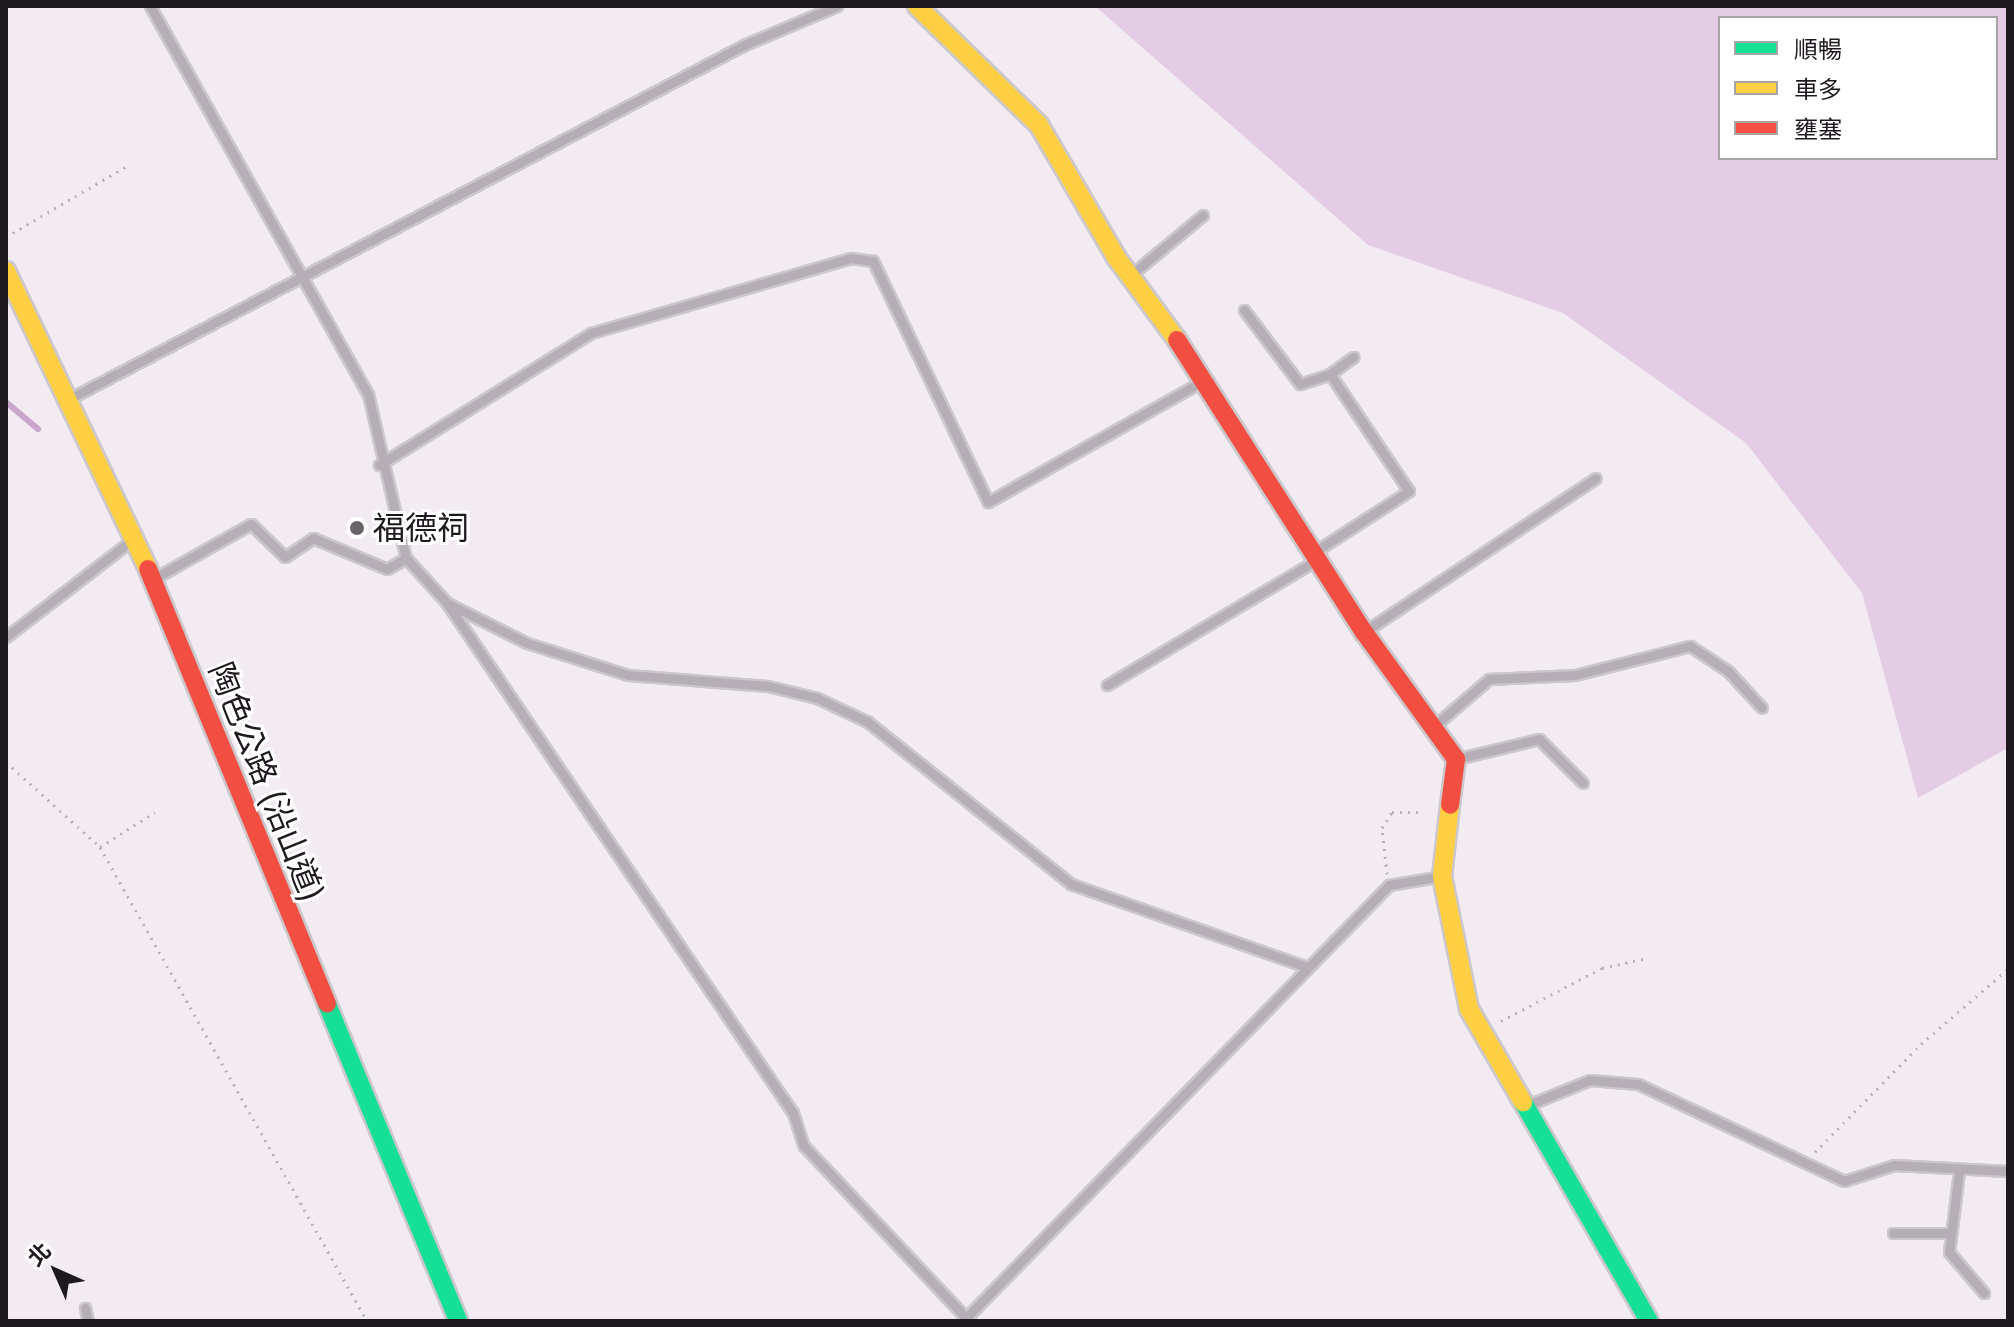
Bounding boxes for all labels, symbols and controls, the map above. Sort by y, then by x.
legend [1718,16,1998,160]
text: 順暢 [1794,32,1842,67]
text: 車多 [1794,72,1842,107]
text: 壅塞 [1794,112,1842,147]
place label: 福德祠 [373,509,469,547]
marker: 福德祠 [348,519,366,537]
street label: 陶色公路 (沿山道) [201,657,331,907]
north arrow [16,1231,96,1311]
text: 北 [20,1235,58,1273]

